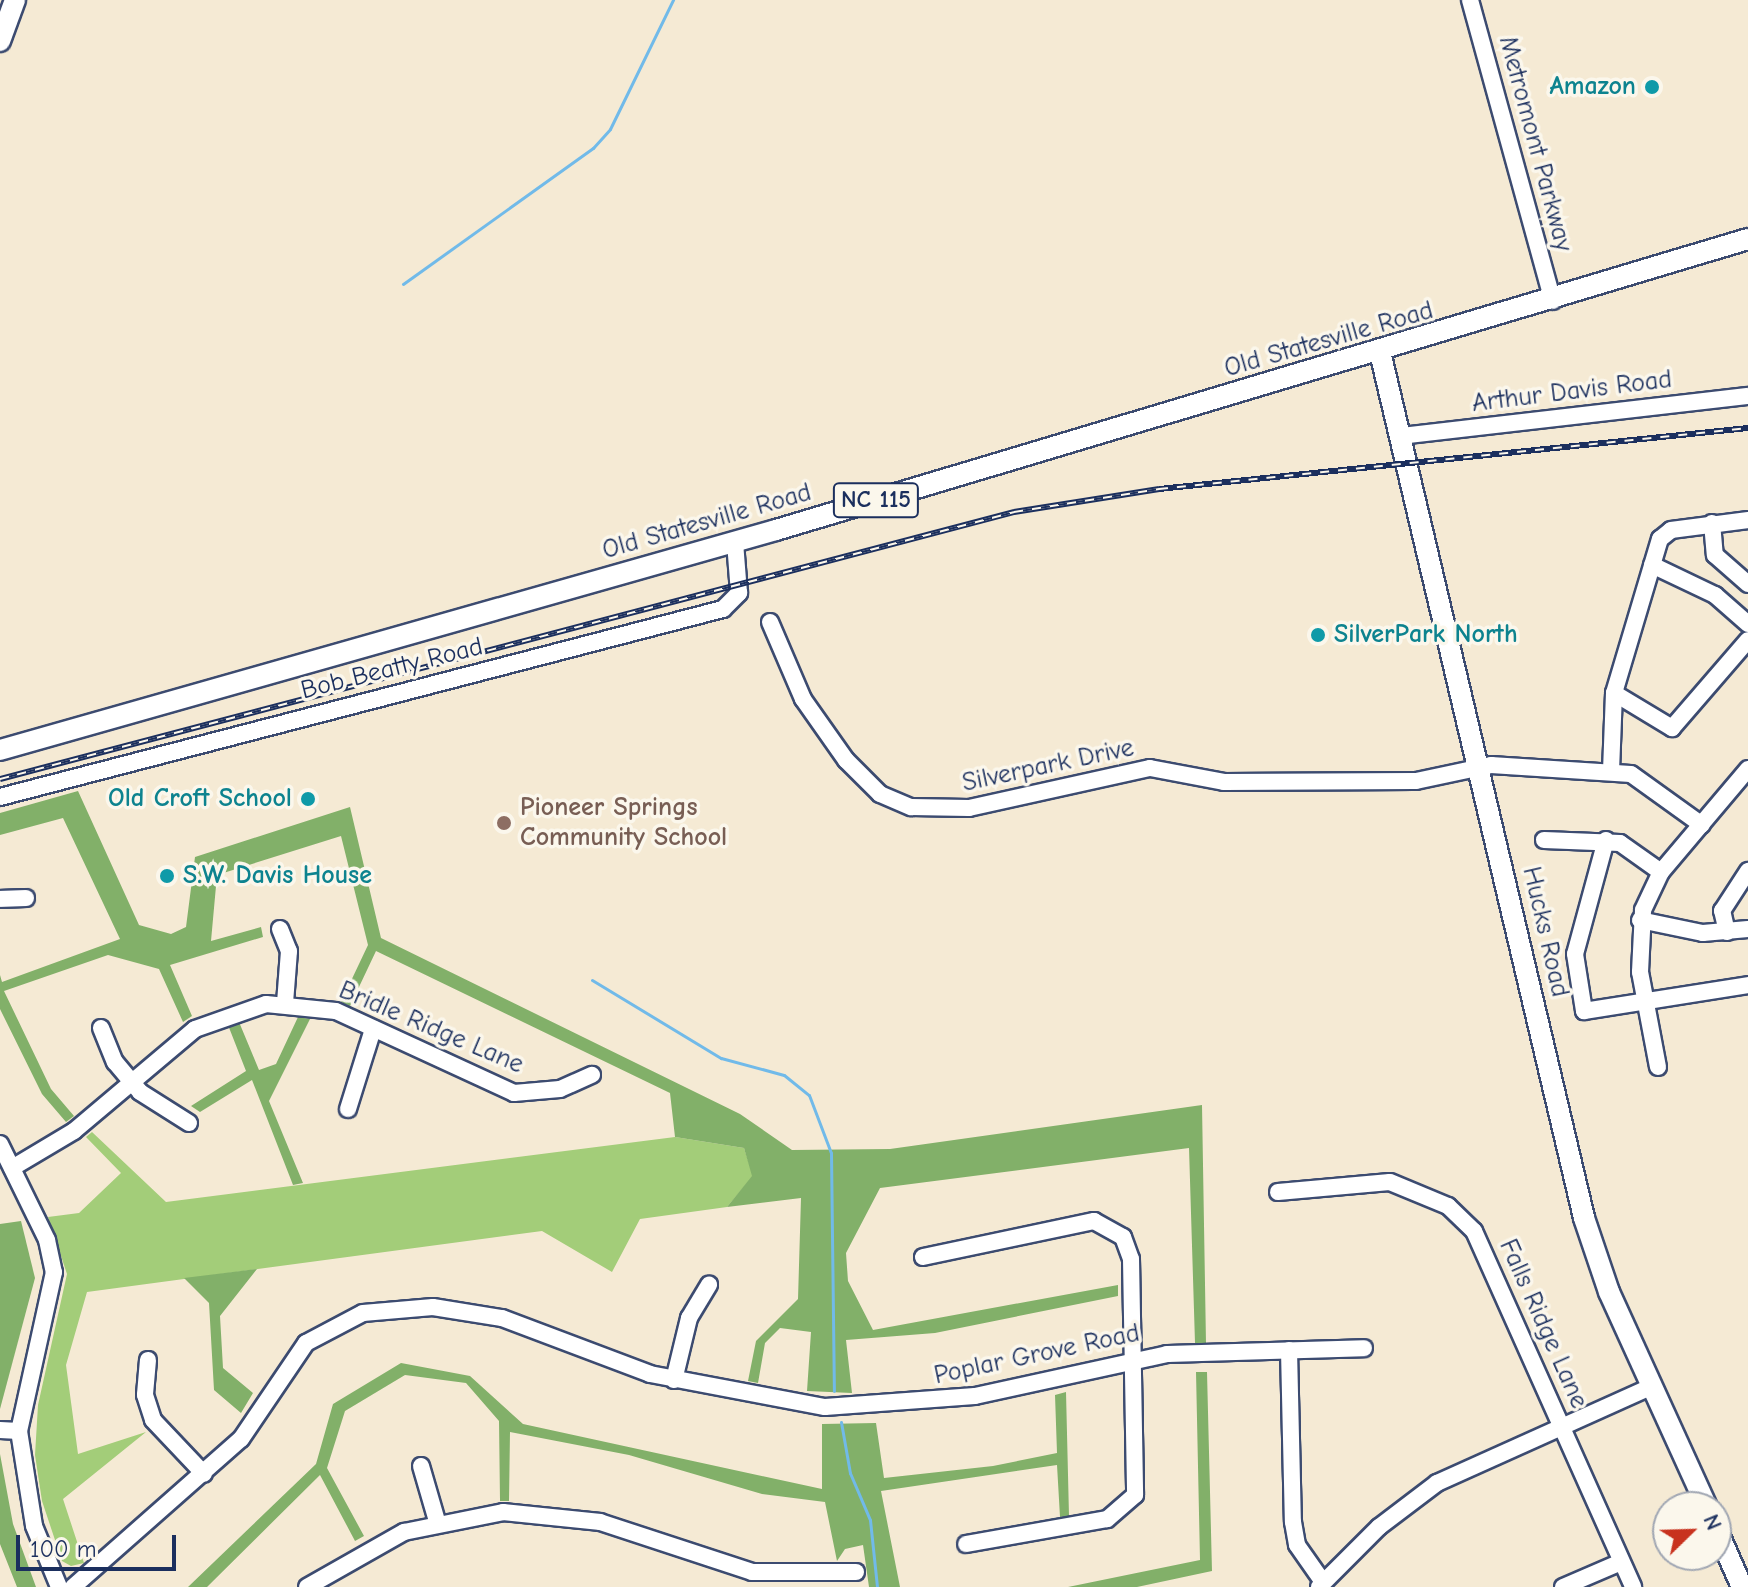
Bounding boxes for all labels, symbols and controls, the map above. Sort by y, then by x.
street label: Metromont Parkway [1491,33,1579,255]
place label: Amazon [1549,71,1636,103]
marker: Amazon [1643,78,1661,96]
street label: Old Statesville Road [1221,295,1437,385]
street label: Arthur Davis Road [1470,364,1674,420]
street label: Old Statesville Road [599,477,815,567]
road number: NC 115 [832,480,920,520]
place label: SilverPark North [1334,619,1518,651]
marker: SilverPark North [1309,626,1327,644]
street label: Bob Beatty Road [298,631,486,707]
street label: Silverpark Drive [959,733,1137,799]
place label: Old Croft School [108,783,292,815]
marker: Old Croft School [299,790,317,808]
place label: Pioneer Springs Community School [520,792,727,854]
marker: Pioneer Springs Community School [495,814,513,832]
place label: S.W. Davis House [183,860,372,892]
street label: Hucks Road [1515,864,1575,1000]
marker: S.W. Davis House [158,867,176,885]
street label: Bridle Ridge Lane [334,975,528,1081]
street label: Falls Ridge Lane [1492,1235,1594,1413]
street label: Poplar Grove Road [931,1318,1143,1392]
north arrow [1652,1491,1732,1571]
text: N [1697,1511,1727,1534]
scale bar [20,1519,180,1569]
text: 100 m [30,1535,97,1563]

